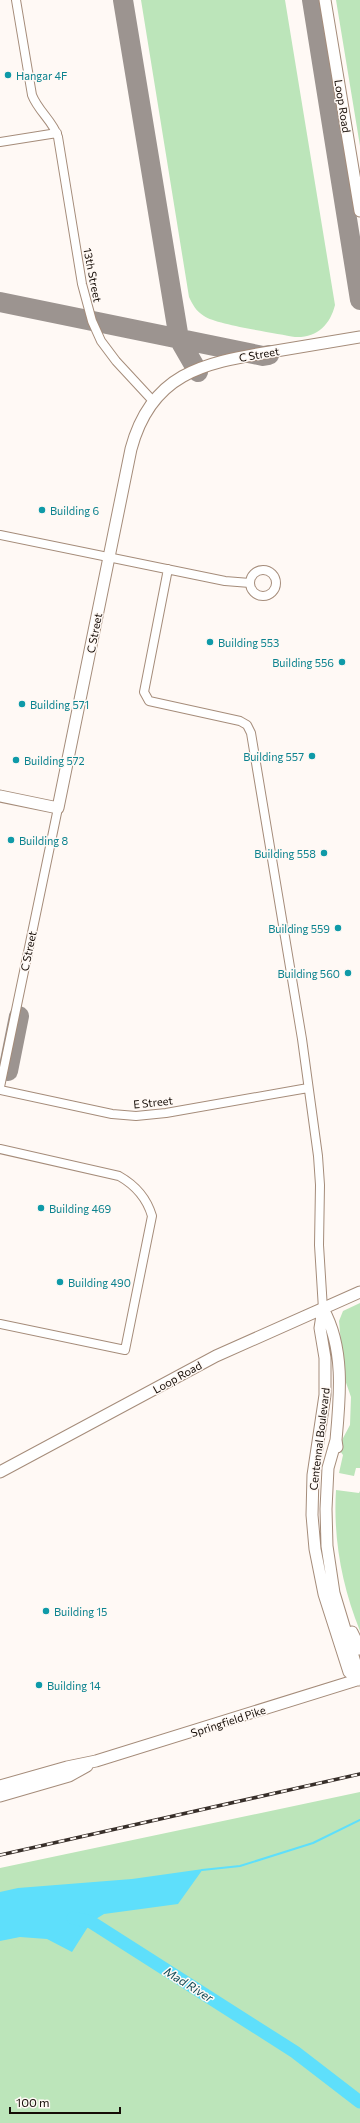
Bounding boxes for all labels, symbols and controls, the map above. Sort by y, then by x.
place label: Hangar 4F [16,69,67,82]
marker: Hangar 4F [3,70,13,80]
street label: Loop Road [332,78,354,134]
street label: 13th Street [81,247,105,304]
street label: C Street [238,344,281,364]
place label: Building 6 [50,504,99,517]
marker: Building 6 [37,505,47,515]
street label: C Street [84,611,104,654]
place label: Building 553 [218,636,279,649]
marker: Building 553 [205,637,215,647]
place label: Building 556 [272,656,334,669]
marker: Building 556 [337,657,347,667]
place label: Building 571 [30,698,89,711]
marker: Building 571 [17,699,27,709]
place label: Building 557 [243,750,304,763]
marker: Building 557 [307,751,317,761]
place label: Building 572 [24,754,85,767]
marker: Building 572 [11,755,21,765]
place label: Building 8 [19,834,68,847]
marker: Building 8 [6,835,16,845]
place label: Building 558 [254,847,316,860]
marker: Building 558 [319,848,329,858]
place label: Building 559 [268,922,330,935]
marker: Building 559 [333,923,343,933]
street label: C Street [17,929,39,972]
place label: Building 560 [277,967,340,980]
marker: Building 560 [343,968,353,978]
street label: E Street [133,1093,174,1111]
place label: Building 469 [49,1202,112,1215]
marker: Building 469 [36,1203,46,1213]
place label: Building 490 [68,1276,131,1289]
marker: Building 490 [55,1277,65,1287]
street label: Loop Road [150,1358,204,1396]
street label: Centennal Boulevard [306,1387,332,1491]
place label: Building 15 [54,1605,107,1618]
marker: Building 15 [41,1606,51,1616]
place label: Building 14 [47,1679,101,1692]
marker: Building 14 [34,1680,44,1690]
street label: Springfield Pike [189,1703,267,1739]
water label: Mad River [162,1963,217,2005]
scale bar [10,2089,120,2115]
text: 100 m [16,2095,50,2109]

